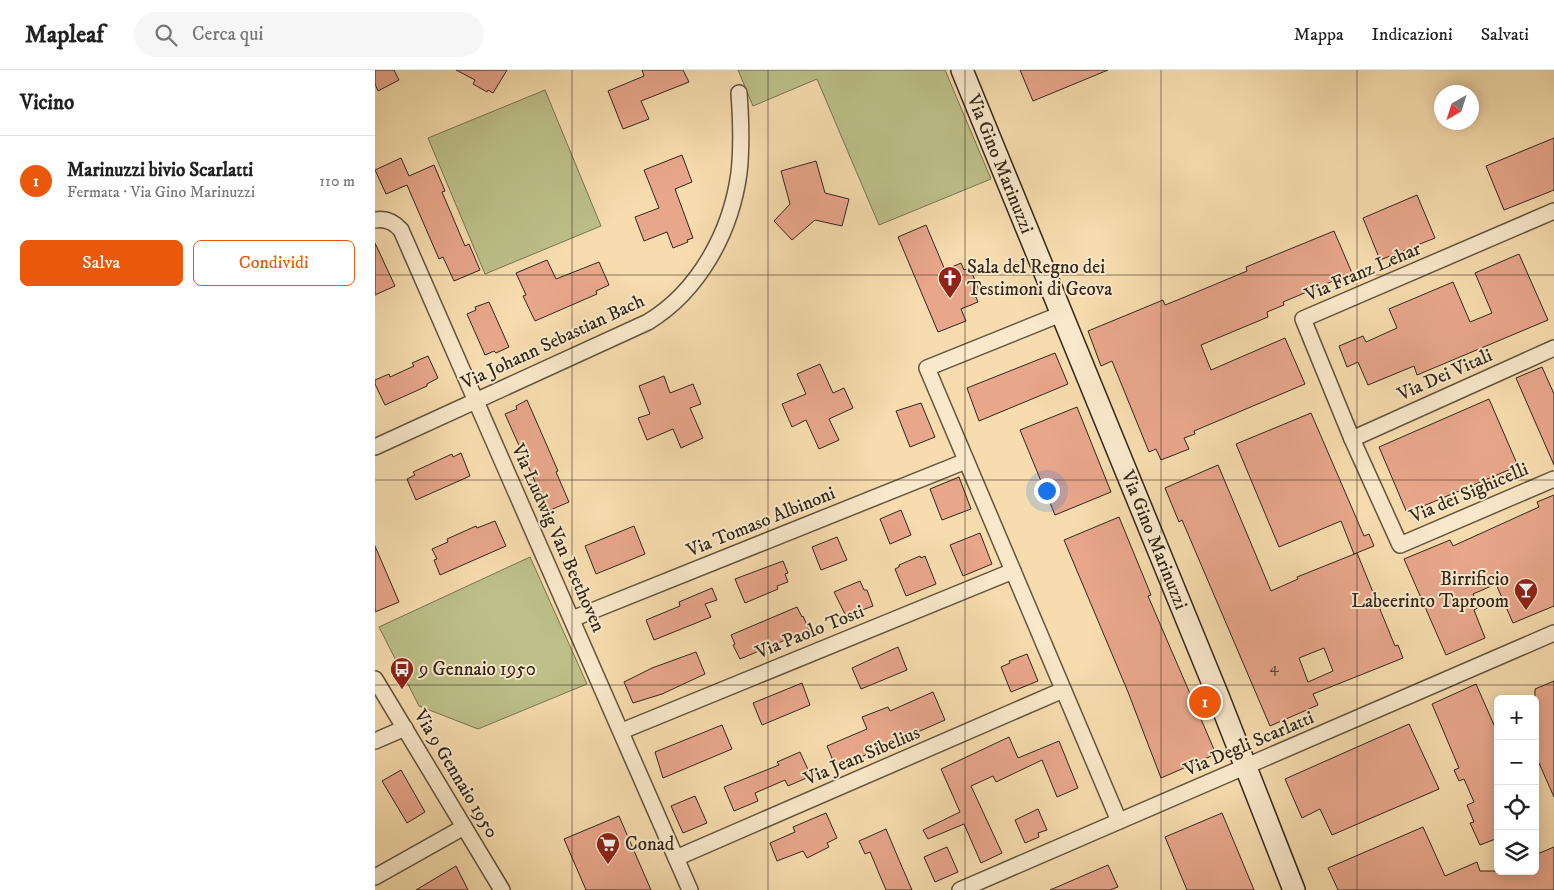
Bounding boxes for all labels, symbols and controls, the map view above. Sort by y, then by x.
search box [134,12,484,57]
text: Mapleaf [25,20,104,50]
icon: search [152,21,180,49]
text: Cerca qui [192,23,263,46]
text: Mappa [1294,24,1344,46]
text: Indicazioni [1372,24,1453,46]
text: Salvati [1481,24,1529,46]
north arrow [1434,85,1479,130]
text: Vicino [20,90,74,116]
street label: Via Gino Marinuzzi [961,90,1038,237]
text: Marinuzzi bivio Scarlatti [67,159,253,182]
text: 1 [33,171,39,191]
text: 110 m [319,171,355,191]
text: Fermata · Via Gino Marinuzzi [67,182,255,202]
street label: Via Franz Lehar [1301,237,1424,307]
button: Salva [20,240,183,286]
button: Condividi [193,240,355,286]
place label: Sala del Regno dei Testimoni di Geova [967,256,1112,301]
church icon: Sala del Regno dei Testimoni di Geova [937,265,963,299]
street label: Via Johann Sebastian Bach [457,289,648,395]
street label: Via Dei Vitali [1393,344,1496,407]
street label: Via Ludwig Van Beethoven [506,439,610,636]
street label: Via dei Sighicelli [1405,458,1532,529]
street label: Via Gino Marinuzzi [1115,466,1192,613]
your location [1034,478,1060,504]
street label: Via Tomaso Albinoni [682,482,839,563]
place label: Birrificio Labeerinto Taproom [1351,568,1509,613]
bar icon: Birrificio Labeerinto Taproom [1513,577,1539,611]
street label: Via Paolo Tosti [751,600,868,665]
bus stop icon: 9 Gennaio 1950 [389,656,415,690]
house number: 4 [1269,657,1279,677]
place label: 9 Gennaio 1950 [418,658,536,681]
pin: 1 [1189,683,1221,721]
map controls [1494,695,1539,875]
button: + [1494,695,1539,740]
street label: Via 9 Gennaio 1950 [408,705,503,842]
street label: Via Degli Scarlatti [1180,706,1318,782]
street label: Via Jean Sibelius [800,721,923,791]
button: − [1494,740,1539,785]
button: locate [1494,785,1539,830]
button: layers [1494,830,1539,875]
supermarket icon: Conad [595,831,621,865]
place label: Conad [625,833,675,856]

